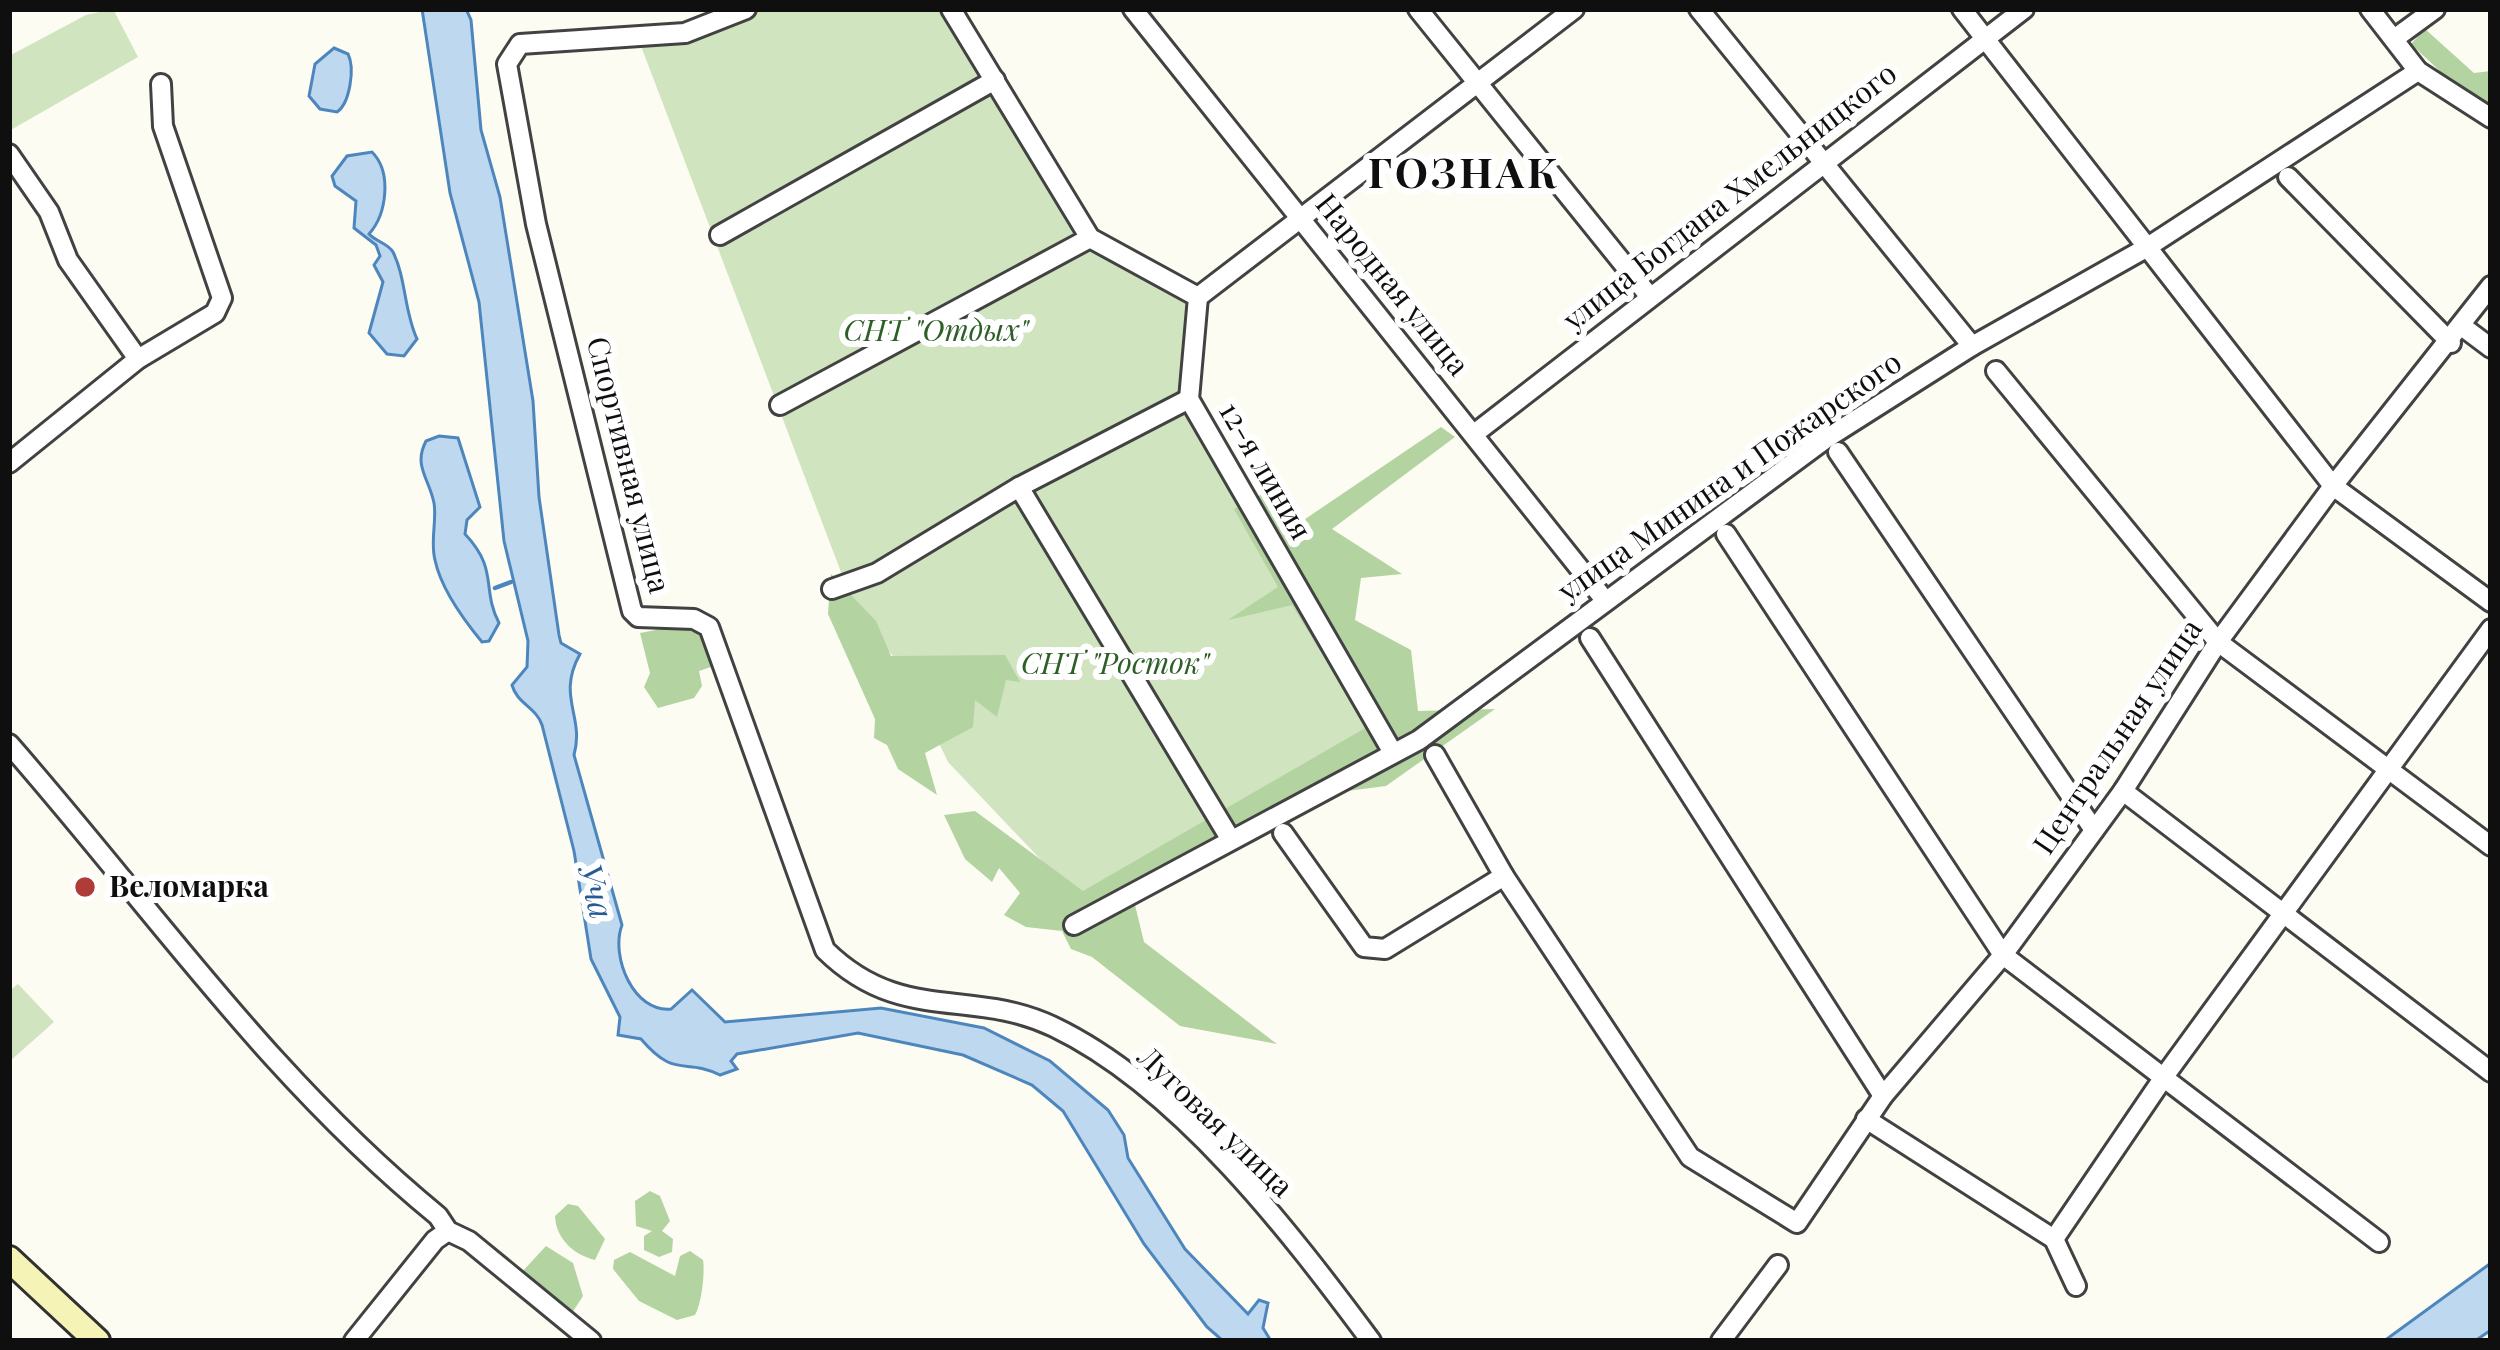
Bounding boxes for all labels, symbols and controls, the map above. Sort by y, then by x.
street label: улица Богдана Хмельницкого [1553,53,1904,339]
district label: ГОЗНАК [1368,143,1560,199]
street label: Народная улица [1308,184,1479,383]
park label: СНТ "Отдых" [844,309,1031,349]
street label: Спортивная улица [579,332,681,597]
street label: улица Минина и Пожарского [1548,341,1909,610]
street label: 12-я линия [1211,394,1322,546]
street label: Центральная улица [2023,611,2210,861]
park label: СНТ "Росток" [1021,642,1211,682]
water label: Уча [570,858,626,923]
place label: Веломарка [109,865,269,905]
marker: Веломарка [72,874,98,900]
street label: Луговая улица [1129,1035,1303,1205]

